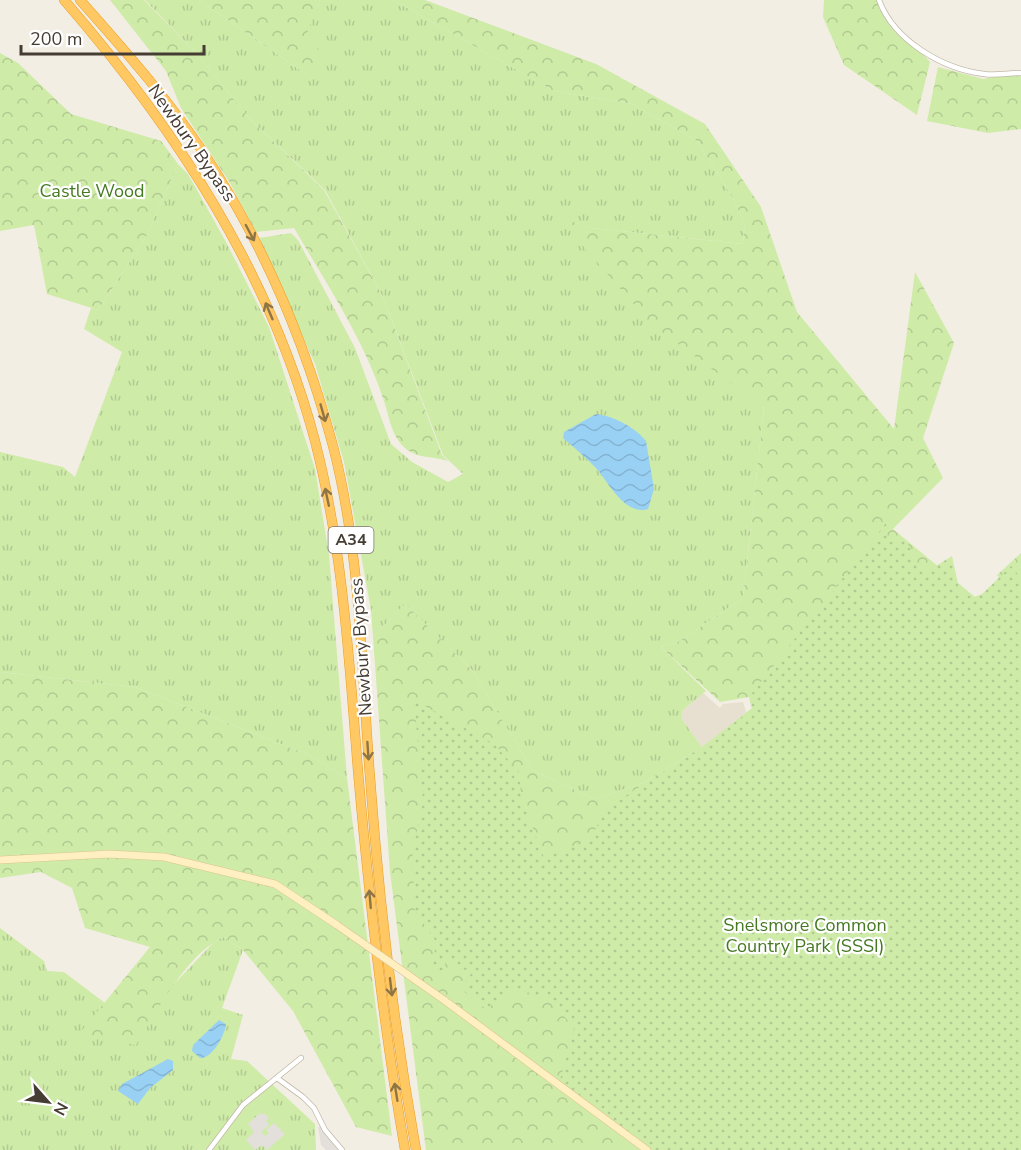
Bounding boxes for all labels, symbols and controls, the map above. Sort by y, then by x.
scale bar [21,18,204,56]
text: 200 m [30,27,82,51]
street label: Newbury Bypass [143,80,241,206]
park label: Castle Wood [40,179,144,203]
one-way arrow [244,224,256,241]
one-way arrow [263,302,274,320]
one-way arrow [318,403,330,422]
one-way arrow [321,487,332,507]
road number: A34 [328,527,374,553]
street label: Newbury Bypass [344,577,378,717]
one-way arrow [363,741,374,761]
one-way arrow [364,890,375,909]
park label: Snelsmore Common Country Park (SSSI) [723,913,887,958]
one-way arrow [386,977,397,997]
north arrow [18,1072,78,1132]
one-way arrow [390,1083,401,1103]
text: N [48,1098,73,1119]

